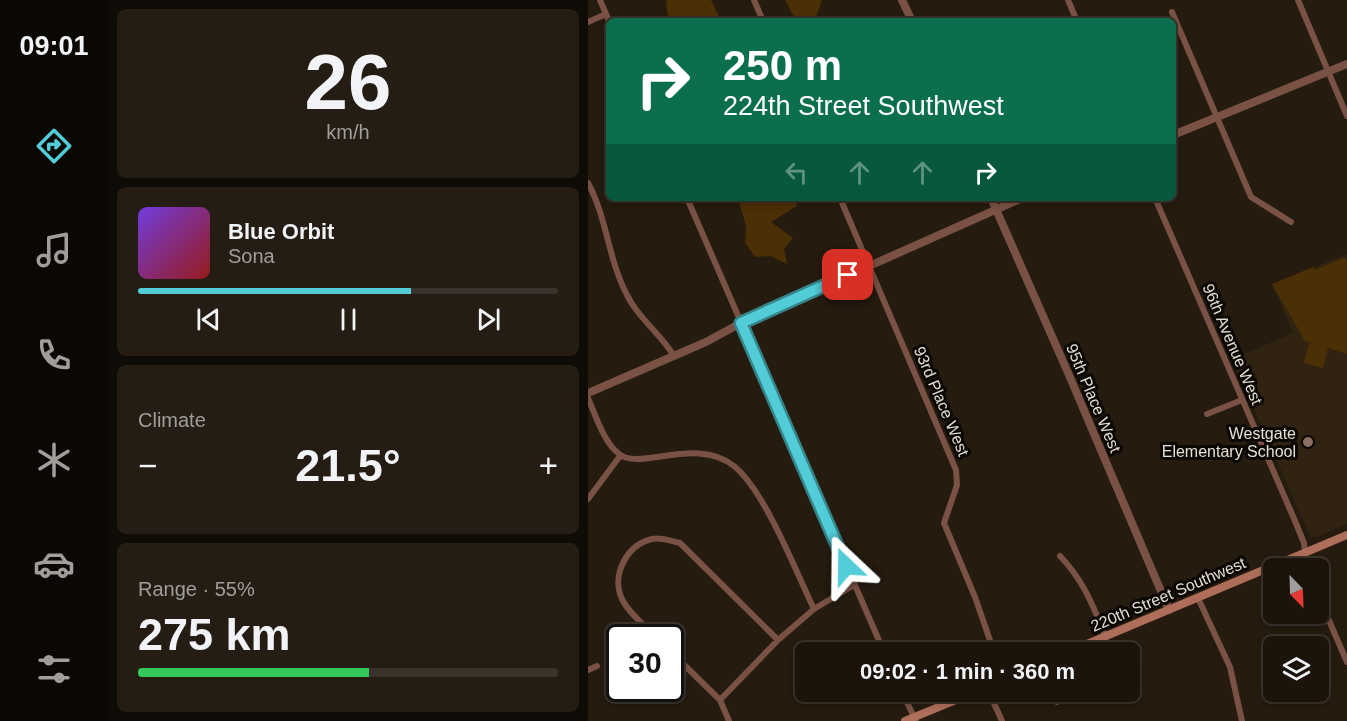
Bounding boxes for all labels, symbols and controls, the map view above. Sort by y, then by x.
text: 09:01 [19,31,89,61]
text: 26 [305,38,391,126]
icon: right [624,42,702,120]
text: 250 m [723,42,842,89]
text: 224th Street Southwest [723,91,1004,121]
text: km/h [326,121,370,143]
icon: directions [33,125,75,167]
icon: left [780,156,813,189]
icon: ahead [843,156,876,189]
icon: ahead [906,156,939,189]
icon: right [969,156,1002,189]
text: Blue Orbit [228,219,334,244]
icon: music [33,229,75,271]
text: Sona [228,245,275,267]
pin [822,249,873,300]
icon: arrive [831,258,864,291]
street label: 96th Avenue West [1199,281,1266,408]
icon: previous [192,303,225,336]
icon: pause [332,303,365,336]
icon: next [472,303,505,336]
icon: phone [33,334,75,376]
street label: 95th Place West [1063,341,1124,456]
street label: 93rd Place West [911,344,972,459]
text: Climate [138,409,206,431]
place label: Westgate Elementary School [1162,425,1296,460]
marker: Westgate Elementary School [1301,435,1315,449]
icon: climate [33,439,75,481]
text: 21.5° [295,440,401,491]
text: − [138,447,157,484]
text: + [539,447,558,484]
position arrow [814,534,878,598]
icon: car [33,543,75,585]
street label: 220th Street Southwest [1088,554,1249,635]
north arrow [1263,558,1329,624]
map controls [1263,558,1329,702]
text: Range · 55% [138,578,255,600]
text: 275 km [138,609,291,660]
speed limit sign: 30 [606,624,684,702]
button: layers [1263,636,1329,702]
icon: filters [33,648,75,690]
text: 09:02 · 1 min · 360 m [860,659,1075,684]

